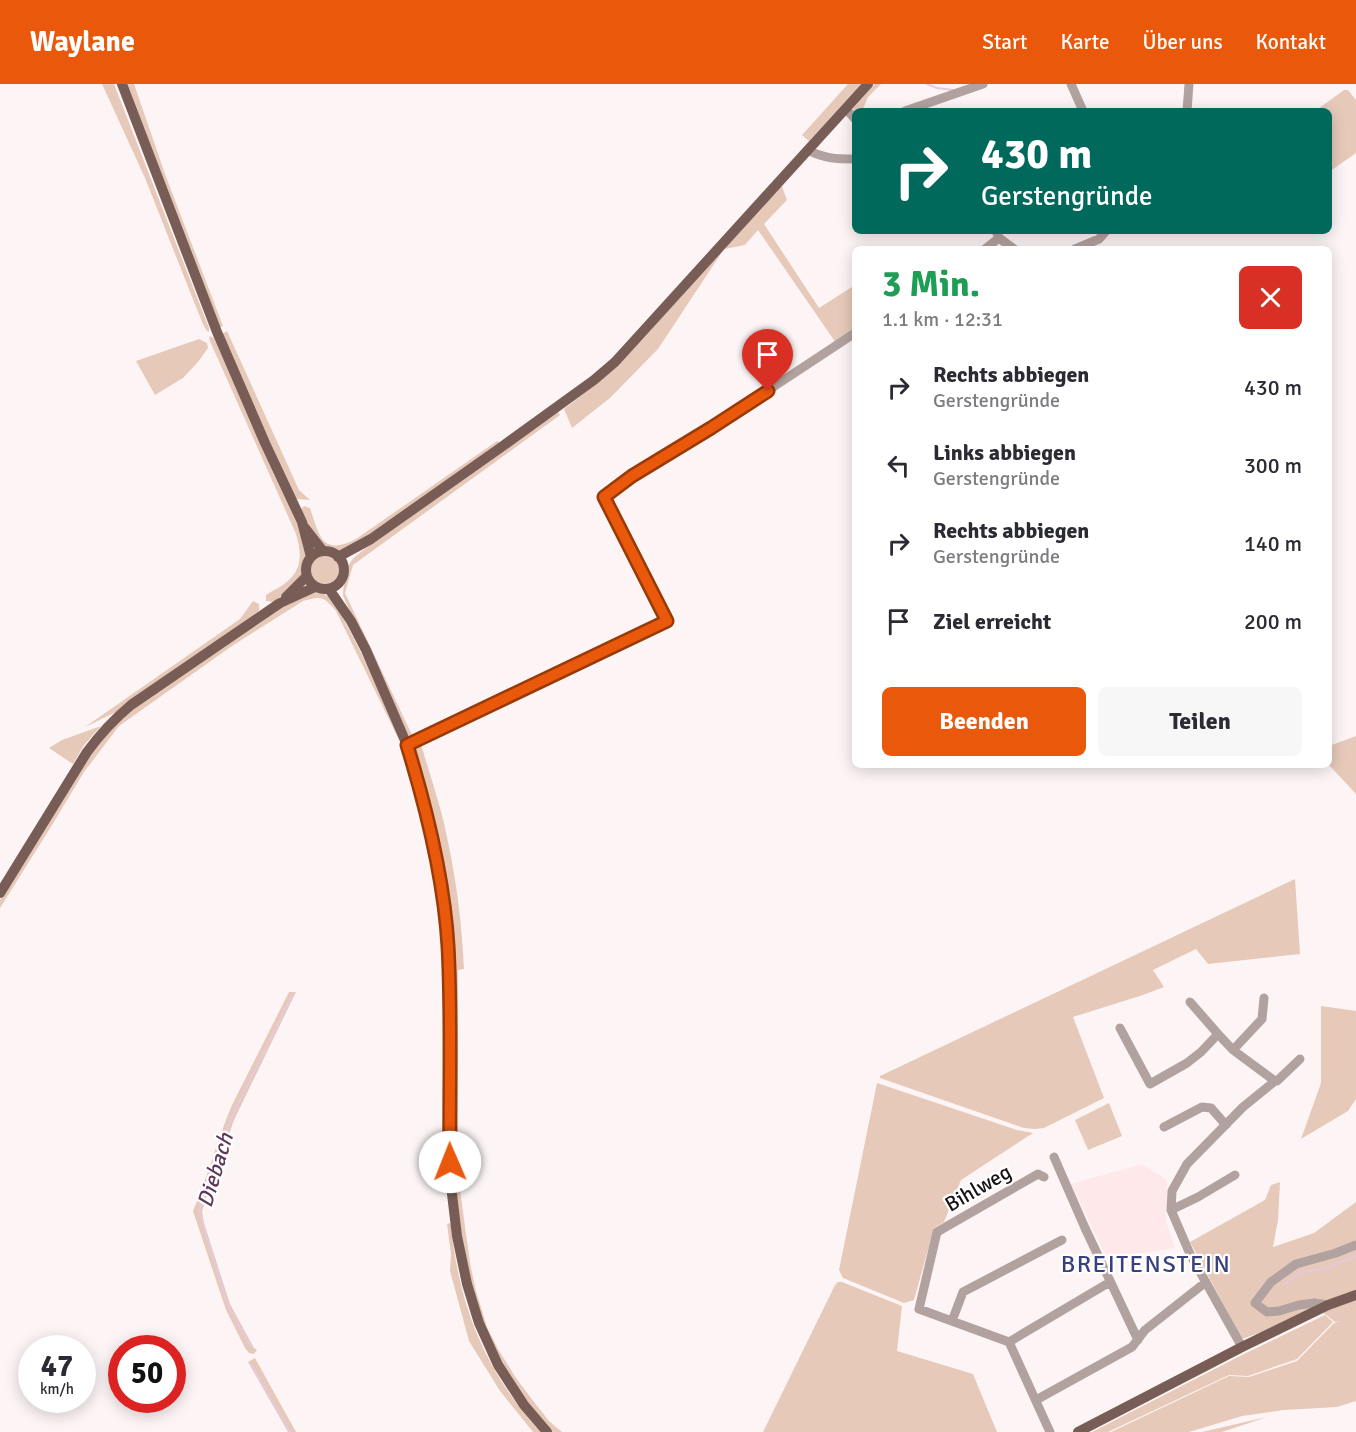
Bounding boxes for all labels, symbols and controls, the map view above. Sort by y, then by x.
text: Waylane [30,25,135,59]
text: Start [982,29,1027,55]
text: Karte [1060,29,1109,55]
text: Über uns [1142,29,1223,55]
text: Kontakt [1256,29,1326,55]
text: 430 m [981,129,1092,180]
icon: right [882,132,960,210]
text: Gerstengründe [981,180,1153,213]
text: 3 Min. [882,262,980,307]
button: close [1239,266,1302,329]
text: 1.1 km · 12:31 [882,307,1003,332]
pin [742,329,793,391]
icon: arrive [751,338,784,371]
text: Rechts abbiegen [933,361,1089,388]
icon: right [882,371,915,404]
text: 430 m [1244,374,1302,401]
text: Gerstengründe [933,388,1060,413]
text: Links abbiegen [933,439,1076,466]
icon: left [882,449,915,482]
text: 300 m [1244,452,1302,479]
text: Gerstengründe [933,466,1060,491]
text: Rechts abbiegen [933,517,1089,544]
icon: right [882,527,915,560]
text: 140 m [1244,530,1302,557]
text: Gerstengründe [933,544,1060,569]
icon: arrive [882,605,915,638]
text: Ziel erreicht [933,608,1051,635]
text: 200 m [1244,608,1302,635]
button: Beenden [882,687,1086,756]
button: Teilen [1098,687,1302,756]
water label: Diebach [191,1129,239,1210]
position arrow [418,1130,482,1194]
street label: Bihlweg [940,1159,1016,1217]
district label: BREITENSTEIN [1061,1249,1231,1279]
speed limit sign: 50 [108,1335,186,1413]
text: 47 [41,1348,73,1385]
text: km/h [40,1380,74,1398]

